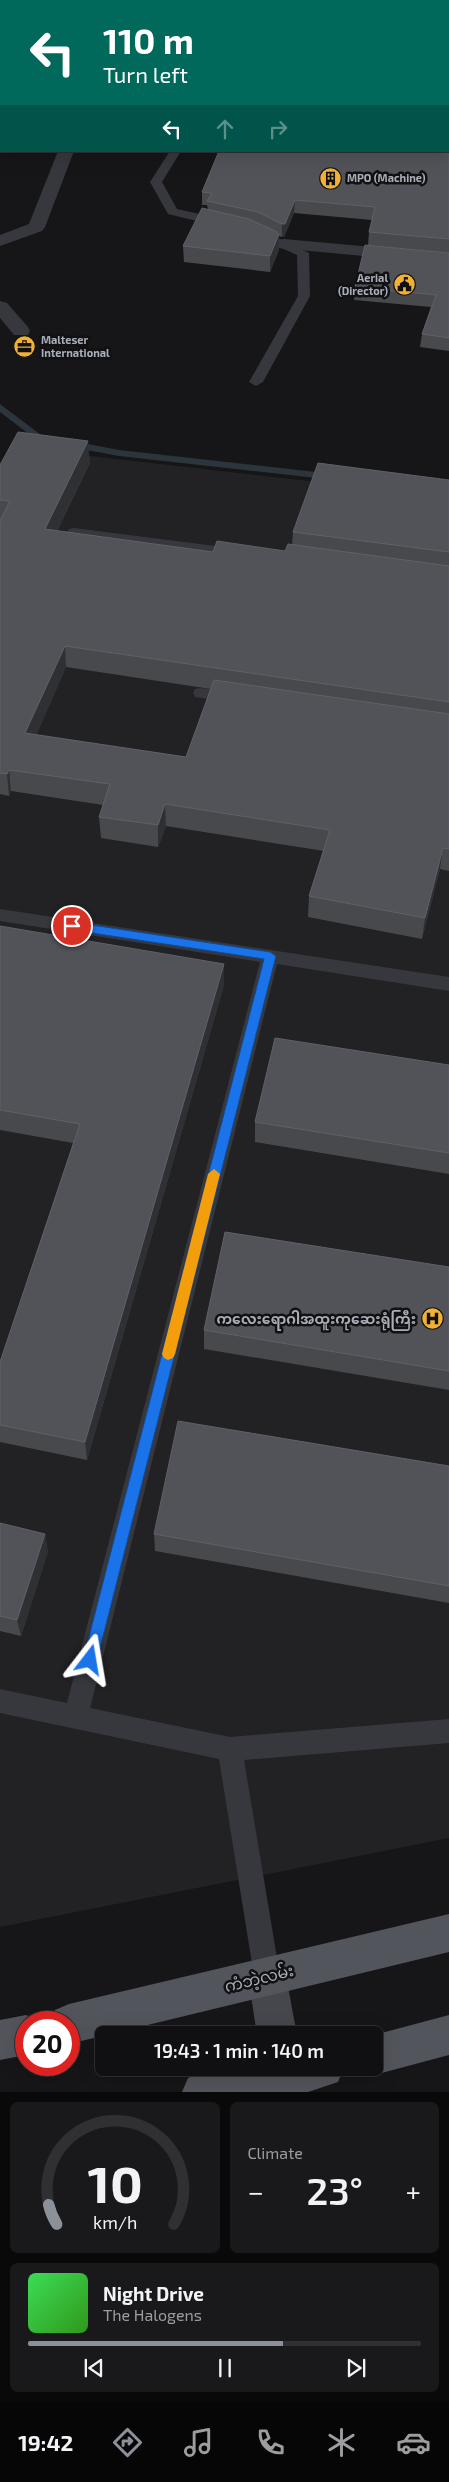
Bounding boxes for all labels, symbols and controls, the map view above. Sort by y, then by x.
text: 110 m [103,19,194,61]
icon: left [20,20,85,85]
text: Turn left [103,61,188,87]
icon: left [158,115,186,143]
icon: ahead [211,115,239,143]
icon: right [264,115,292,143]
building icon: MPO (Machine) [319,166,343,190]
place label: MPO (Machine) [347,171,426,184]
place label: Aerial (Director) [338,271,388,297]
public building icon: Aerial (Director) [392,272,416,296]
place label: Malteser International [41,333,110,359]
office icon: Malteser International [13,334,37,358]
pin [51,905,93,947]
icon: arrive [58,912,86,940]
hospital icon: ကလေးရောဂါအထူးကုဆေးရုံကြီး [420,1307,444,1331]
place label: ကလေးရောဂါအထူးကုဆေးရုံကြီး [217,1309,416,1331]
position arrow [63,1633,115,1685]
street label: ကံဘဲ့လမ်း [222,1959,296,1997]
speed limit sign: 20 [15,2011,80,2076]
text: 19:43 · 1 min · 140 m [154,2039,324,2062]
text: Climate [248,2143,303,2162]
text: 10 [87,2151,142,2213]
text: 23° [306,2167,363,2213]
text: − [248,2174,264,2208]
text: + [406,2174,421,2208]
text: km/h [93,2211,137,2233]
text: Night Drive [103,2282,204,2305]
text: The Halogens [103,2305,202,2324]
icon: previous [80,2354,108,2382]
icon: pause [211,2354,239,2382]
icon: next [342,2354,370,2382]
icon: directions [110,2425,145,2460]
icon: music [181,2425,216,2460]
icon: phone [253,2425,288,2460]
icon: climate [324,2425,359,2460]
icon: car [396,2425,431,2460]
text: 19:42 [18,2429,73,2455]

